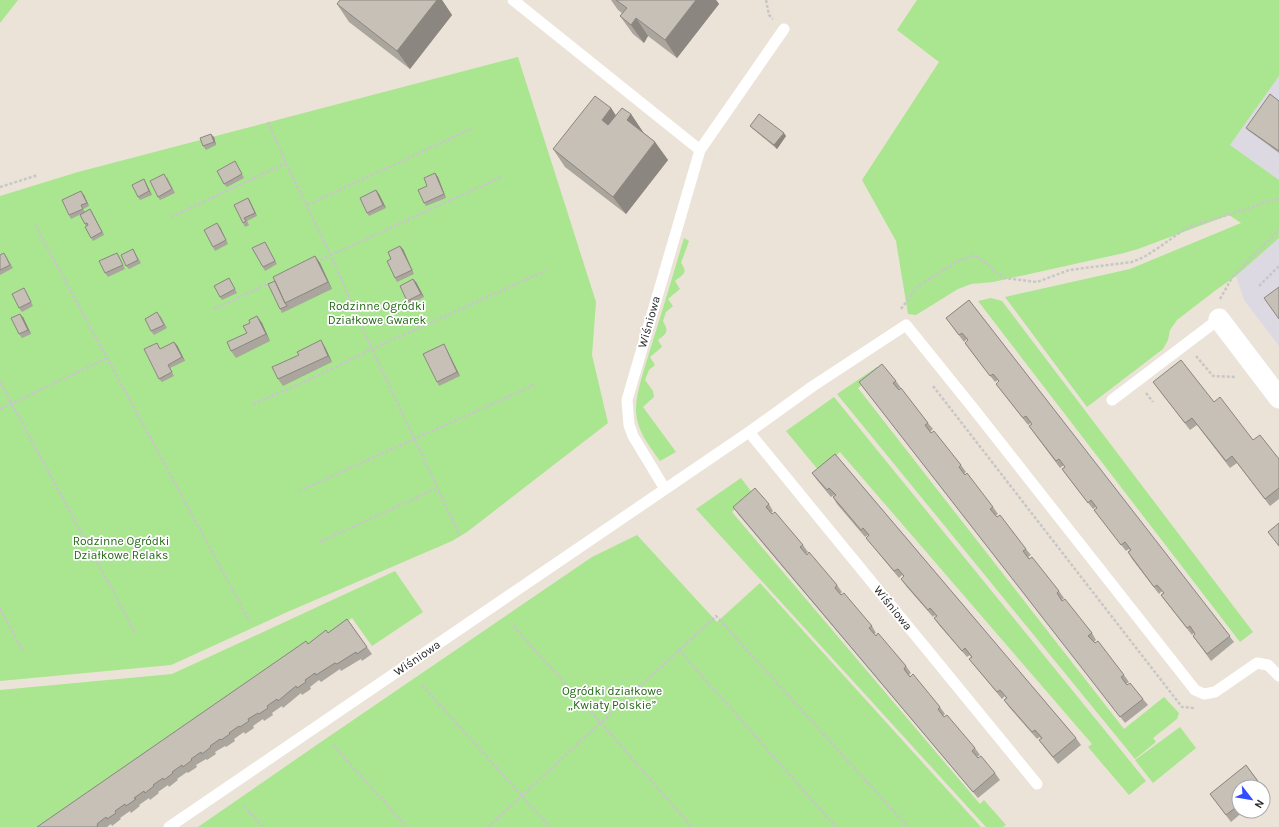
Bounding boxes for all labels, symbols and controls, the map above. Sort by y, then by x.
street label: Wiśniowa [635,294,663,350]
park label: Rodzinne Ogródki Działkowe Gwarek [328,299,426,327]
park label: Rodzinne Ogródki Działkowe Relaks [73,534,169,562]
street label: Wiśniowa [871,583,915,633]
street label: Wiśniowa [391,637,443,679]
park label: Ogródki działkowe „Kwiaty Polskie” [562,684,662,712]
north arrow [1231,779,1271,819]
text: N [1252,797,1267,811]

